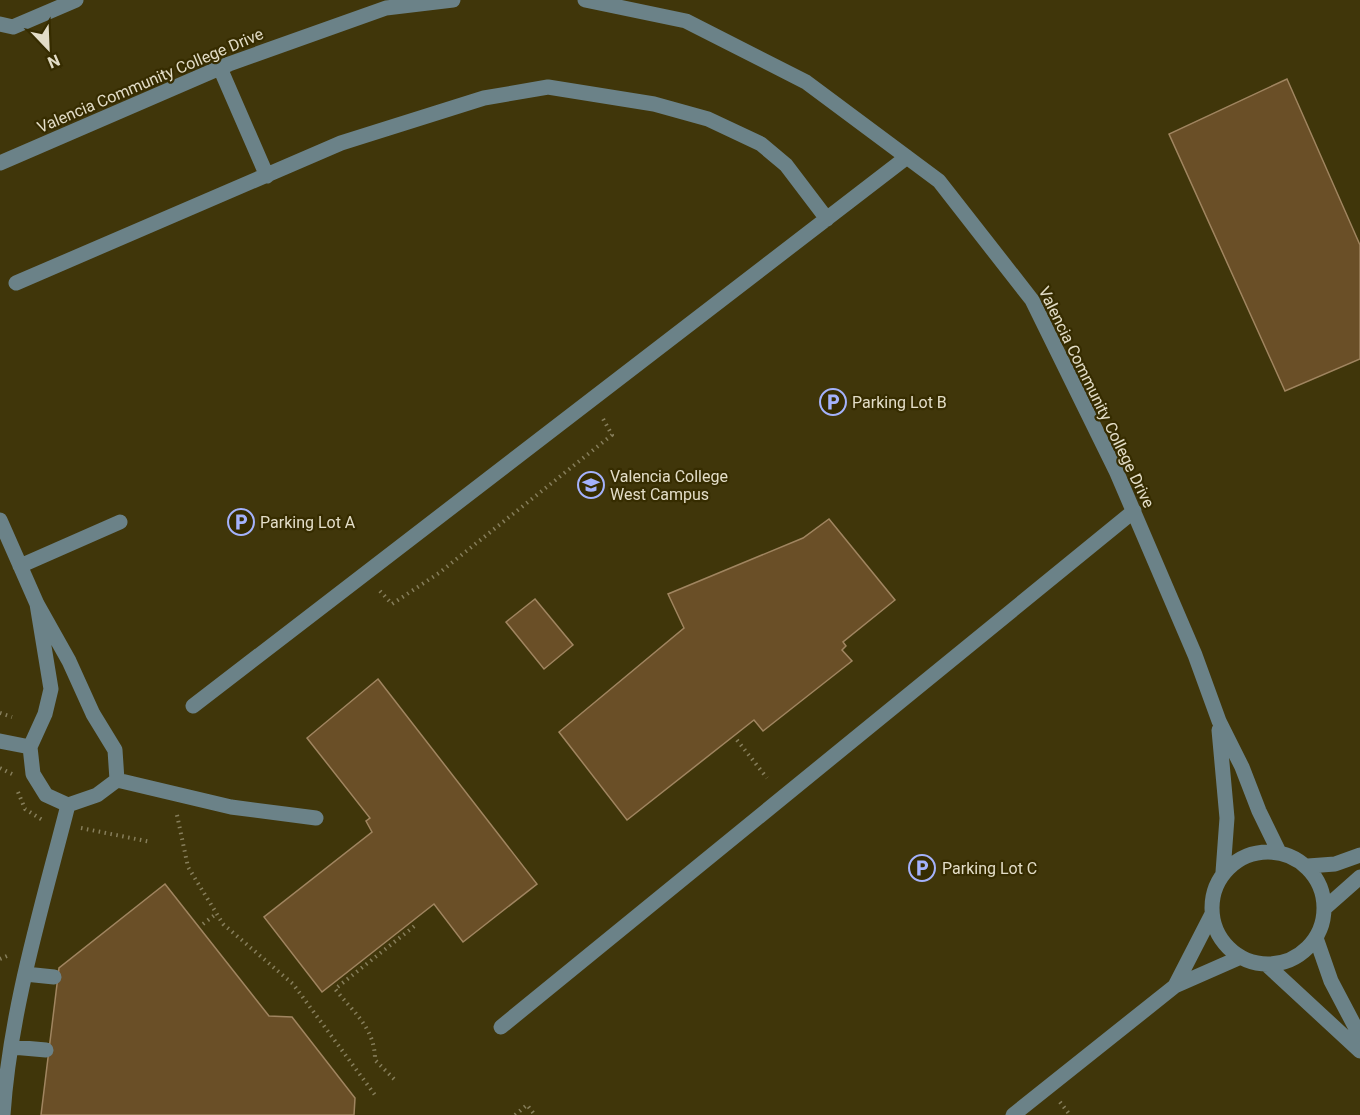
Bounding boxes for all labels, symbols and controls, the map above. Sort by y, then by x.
north arrow [18,18,78,78]
street label: Valencia Community College Drive [34,24,266,137]
text: N [45,50,63,72]
street label: Valencia Community College Drive [1035,283,1159,511]
parking icon: Parking Lot B [818,387,848,417]
place label: Parking Lot B [852,393,947,412]
place label: Valencia College West Campus [610,467,728,504]
school or university icon: Valencia College West Campus [576,470,606,500]
parking icon: Parking Lot A [226,507,256,537]
place label: Parking Lot A [260,513,356,532]
parking icon: Parking Lot C [907,853,937,883]
place label: Parking Lot C [942,859,1037,878]

